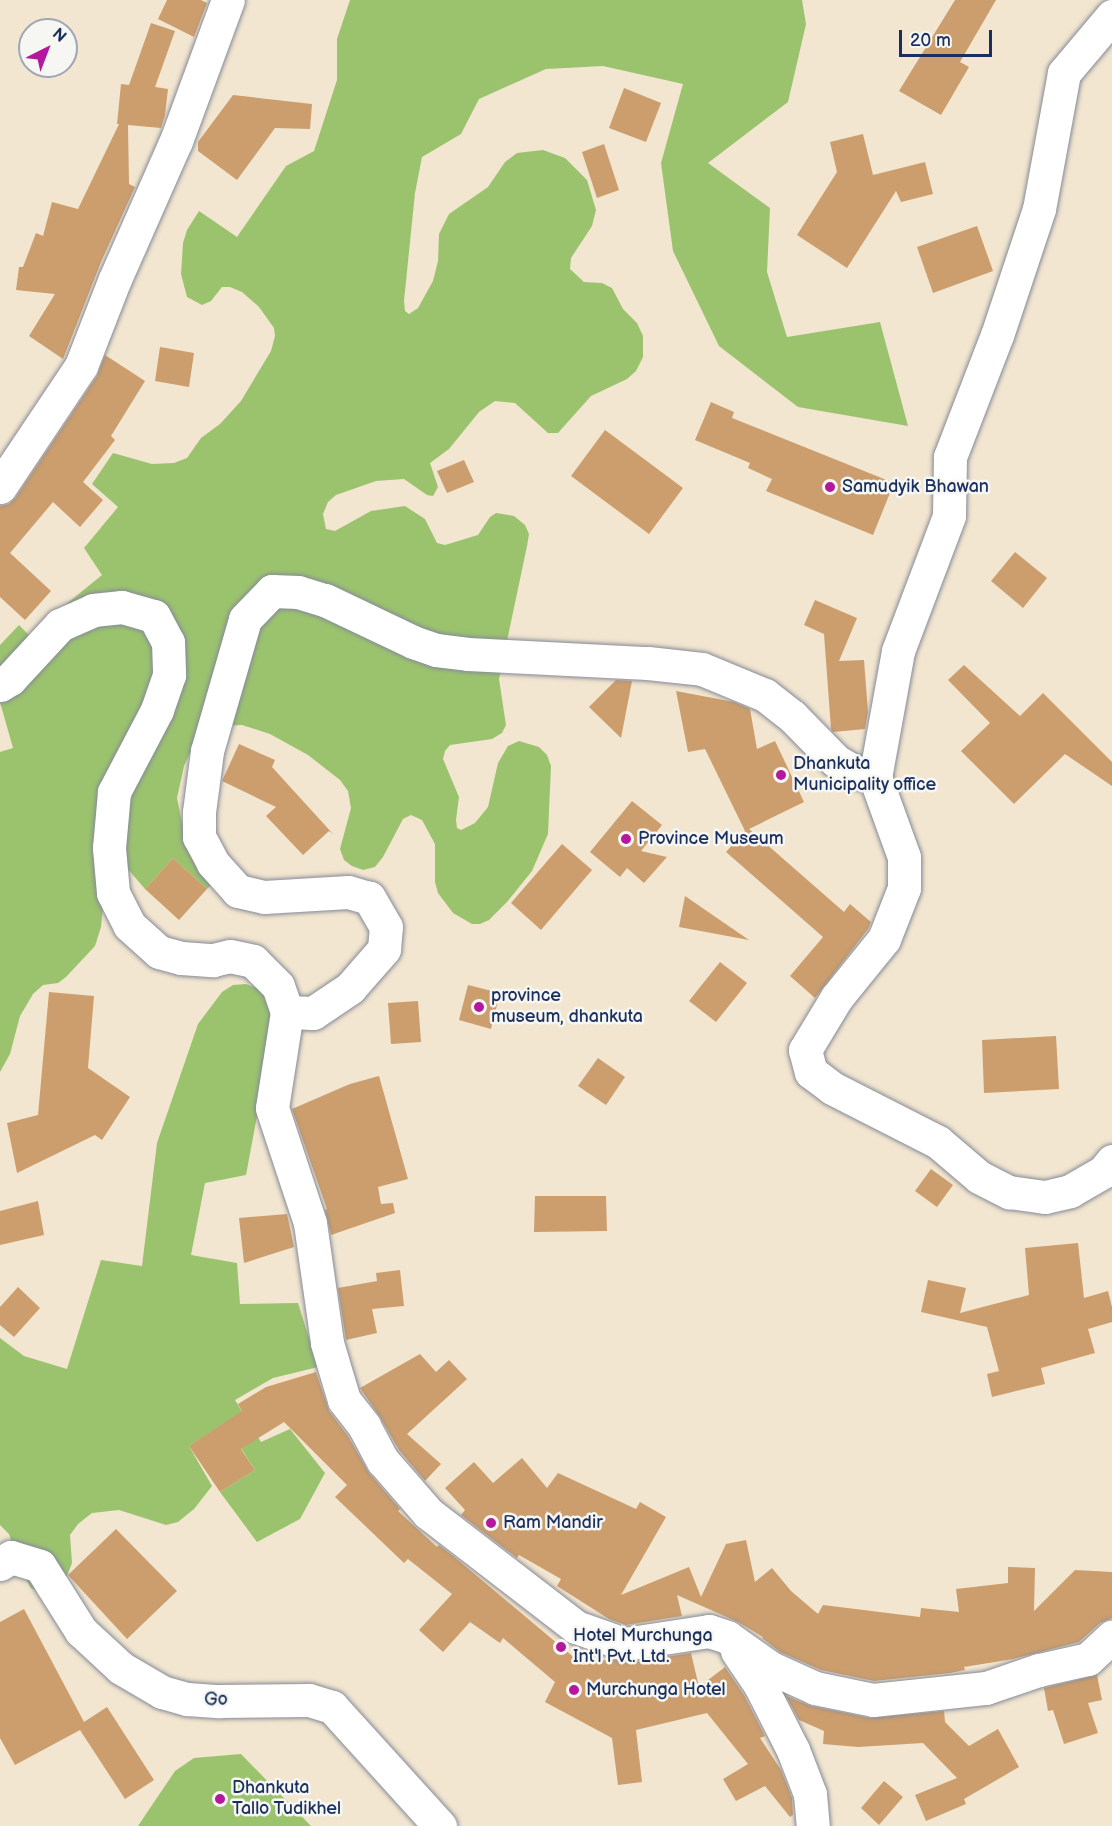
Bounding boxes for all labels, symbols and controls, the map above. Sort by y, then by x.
north arrow [18,18,78,78]
scale bar [902,18,995,56]
text: N [48,25,70,47]
text: 20 m [910,30,951,51]
place label: Samudyik Bhawan [842,476,989,498]
marker: Samudyik Bhawan [823,480,837,494]
place label: Dhankuta Municipality office [793,754,937,796]
marker: Dhankuta Municipality office [774,768,788,782]
place label: Province Museum [638,828,784,850]
marker: Province Museum [619,832,633,846]
place label: province museum, dhankuta [491,986,643,1028]
marker: province museum, dhankuta [472,1000,486,1014]
place label: Ram Mandir [503,1512,603,1534]
marker: Ram Mandir [484,1516,498,1530]
place label: Hotel Murchunga Int'l Pvt. Ltd. [573,1626,713,1668]
marker: Hotel Murchunga Int'l Pvt. Ltd. [554,1640,568,1654]
place label: Murchunga Hotel [586,1679,726,1701]
marker: Murchunga Hotel [567,1683,581,1697]
street label: Go [204,1689,228,1711]
place label: Dhankuta Tallo Tudikhel [232,1778,342,1820]
marker: Dhankuta Tallo Tudikhel [213,1792,227,1806]

